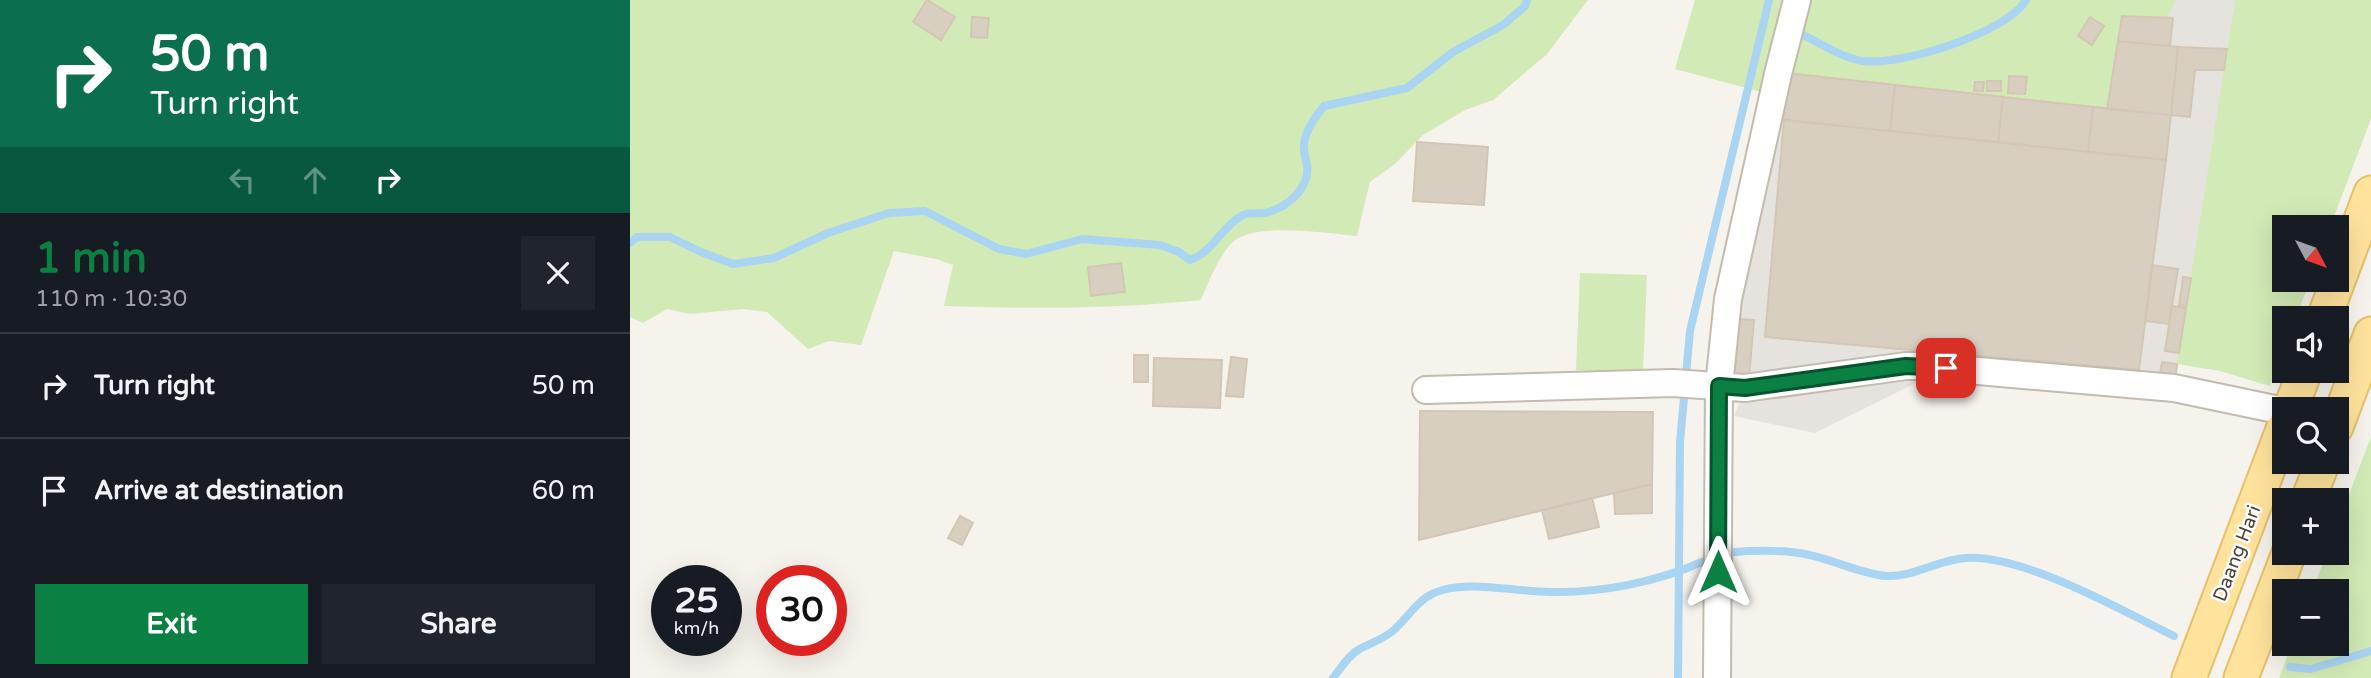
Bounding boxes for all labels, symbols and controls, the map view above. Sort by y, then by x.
text: 50 m [150,25,269,84]
icon: right [35,28,126,119]
text: Turn right [150,85,299,123]
icon: left [223,161,261,199]
icon: ahead [296,161,334,199]
icon: right [369,161,407,199]
north arrow [2272,215,2348,292]
map controls [2272,215,2349,656]
text: 1 min [35,233,147,284]
button: close [521,236,595,310]
text: 110 m · 10:30 [35,285,187,313]
button: sound [2272,306,2349,383]
pin [1916,338,1976,398]
icon: arrive [1927,349,1965,387]
icon: right [35,367,73,405]
text: Turn right [94,370,215,401]
text: 50 m [532,370,595,401]
button: search [2272,397,2349,474]
icon: arrive [35,472,73,510]
text: Arrive at destination [94,475,344,506]
text: 60 m [532,475,595,506]
button: + [2272,488,2349,565]
street label: Daang Hari [2209,502,2265,604]
position arrow [1681,535,1755,609]
speed limit sign: 30 [756,565,847,656]
button: − [2272,579,2349,656]
text: 25 [675,580,718,622]
button: Exit [35,584,308,664]
button: Share [322,584,595,664]
text: km/h [674,617,719,639]

